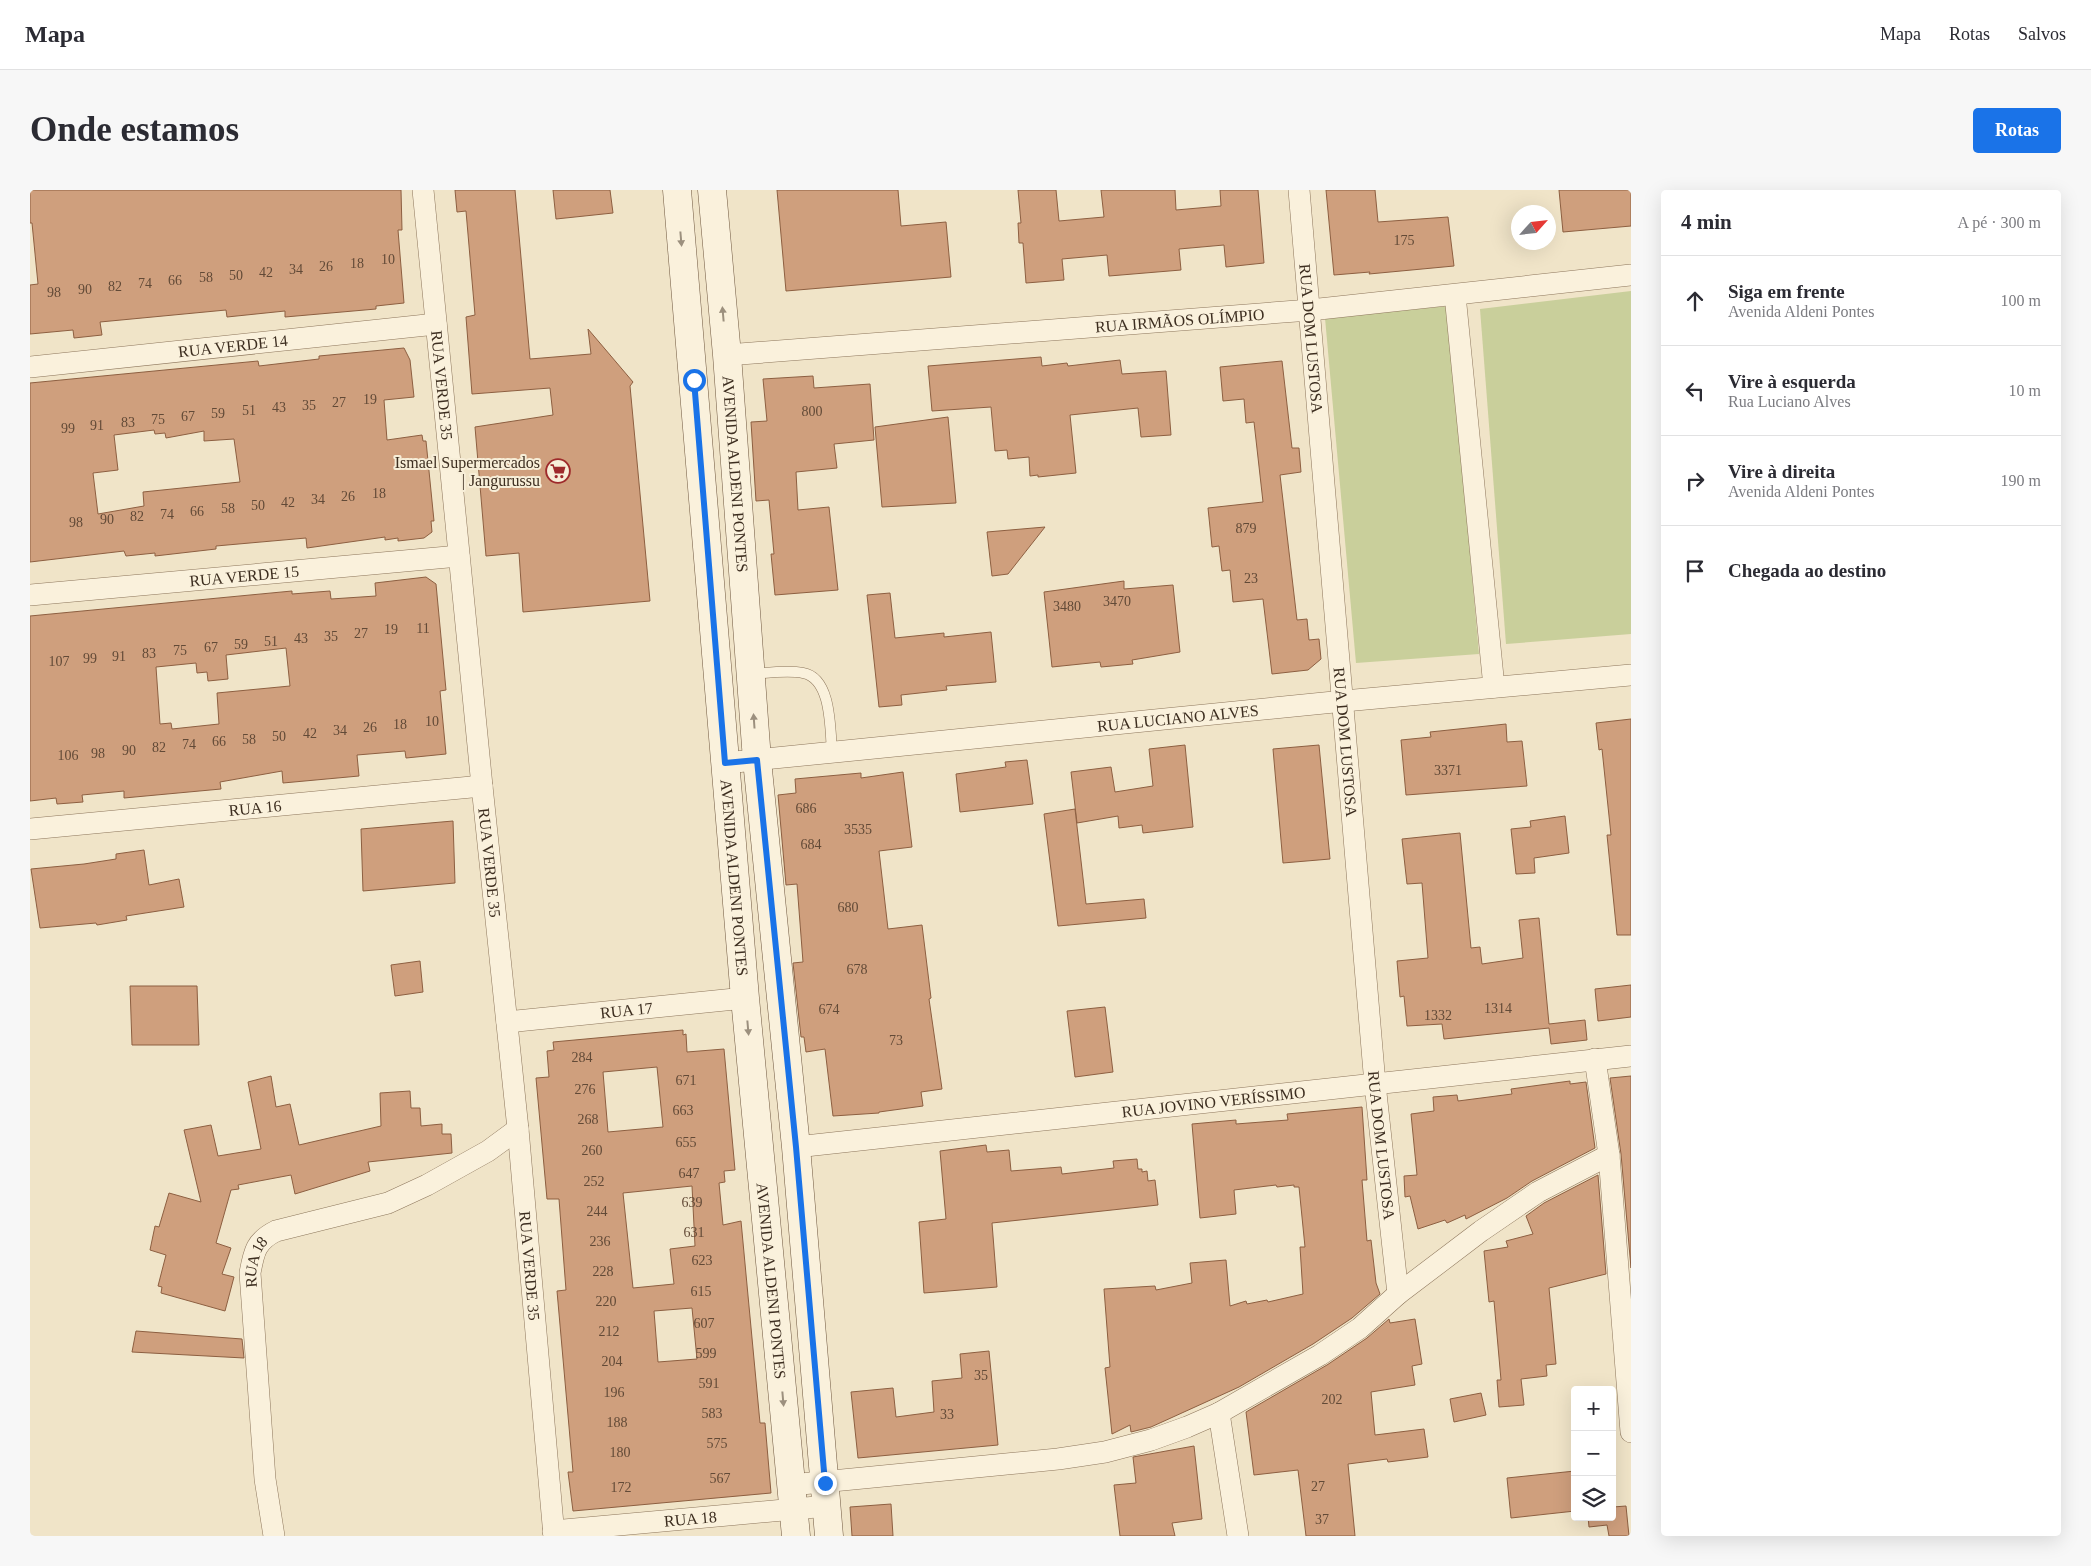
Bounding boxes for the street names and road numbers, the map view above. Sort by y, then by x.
street label: RUA DOM LUSTOSA [1296,263,1326,414]
street label: RUA IRMÃOS OLÍMPIO [1094,306,1265,336]
street label: RUA VERDE 35 [428,330,456,441]
street label: RUA VERDE 14 [177,332,288,360]
street label: AVENIDA ALDENI PONTES [720,375,751,573]
street label: RUA VERDE 15 [189,563,300,589]
street label: RUA DOM LUSTOSA [1331,667,1360,818]
street label: RUA LUCIANO ALVES [1096,702,1259,735]
street label: AVENIDA ALDENI PONTES [718,779,751,977]
street label: RUA 16 [228,797,282,819]
street label: RUA VERDE 35 [475,807,504,918]
street label: RUA 17 [599,999,654,1022]
street label: RUA DOM LUSTOSA [1365,1070,1398,1221]
street label: RUA JOVINO VERÍSSIMO [1121,1084,1306,1120]
street label: AVENIDA ALDENI PONTES [754,1182,789,1380]
street label: RUA VERDE 35 [516,1210,543,1321]
street label: RUA 18 [241,1233,271,1288]
street label: RUA 18 [663,1508,718,1530]

